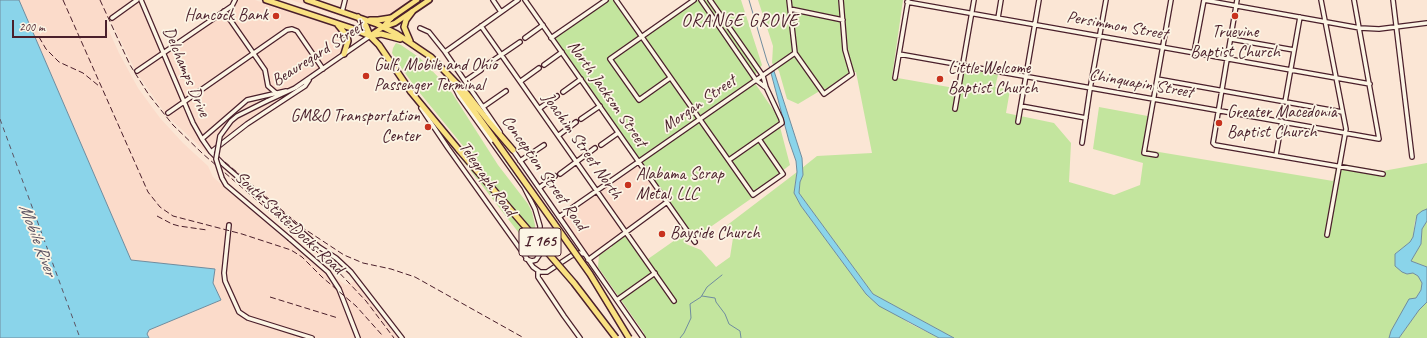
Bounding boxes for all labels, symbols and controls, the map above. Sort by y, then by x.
place label: Hancock Bank [185,6,268,26]
street label: Persimmon Street [1065,7,1169,45]
district label: ORANGE GROVE [681,10,799,32]
marker: Hancock Bank [271,11,281,21]
marker: Truevine Baptist Church [1230,11,1240,21]
scale bar [14,12,109,38]
street label: Beauregard Street [268,17,368,91]
text: 200 m [19,19,45,35]
place label: Truevine Baptist Church [1190,23,1280,63]
street label: Delchamps Drive [158,24,214,120]
street label: North Jackson Street [563,37,651,151]
place label: Gulf, Mobile and Ohio Passenger Terminal [374,56,497,96]
place label: Little Welcome Baptist Church [948,59,1038,99]
street label: Chinquapin Street [1088,65,1194,103]
marker: Gulf, Mobile and Ohio Passenger Terminal [361,71,371,81]
street label: Morgan Street [658,71,740,137]
marker: Little Welcome Baptist Church [935,74,945,84]
street label: Joachim Street North [538,89,626,203]
place label: Greater Macedonia Baptist Church [1227,103,1337,143]
place label: GM&O Transportation Center [290,107,420,147]
street label: Conception Street Road [497,112,591,234]
marker: Greater Macedonia Baptist Church [1214,118,1224,128]
marker: GM&O Transportation Center [423,122,433,132]
street label: Telegraph Road [454,138,520,220]
place label: Alabama Scrap Metal, LLC [636,165,724,205]
street label: South State Docks Road [230,167,348,279]
marker: Alabama Scrap Metal, LLC [623,180,633,190]
water label: Mobile River [13,201,61,279]
place label: Bayside Church [670,224,760,244]
road number: I 165 [519,228,561,256]
marker: Bayside Church [657,229,667,239]

